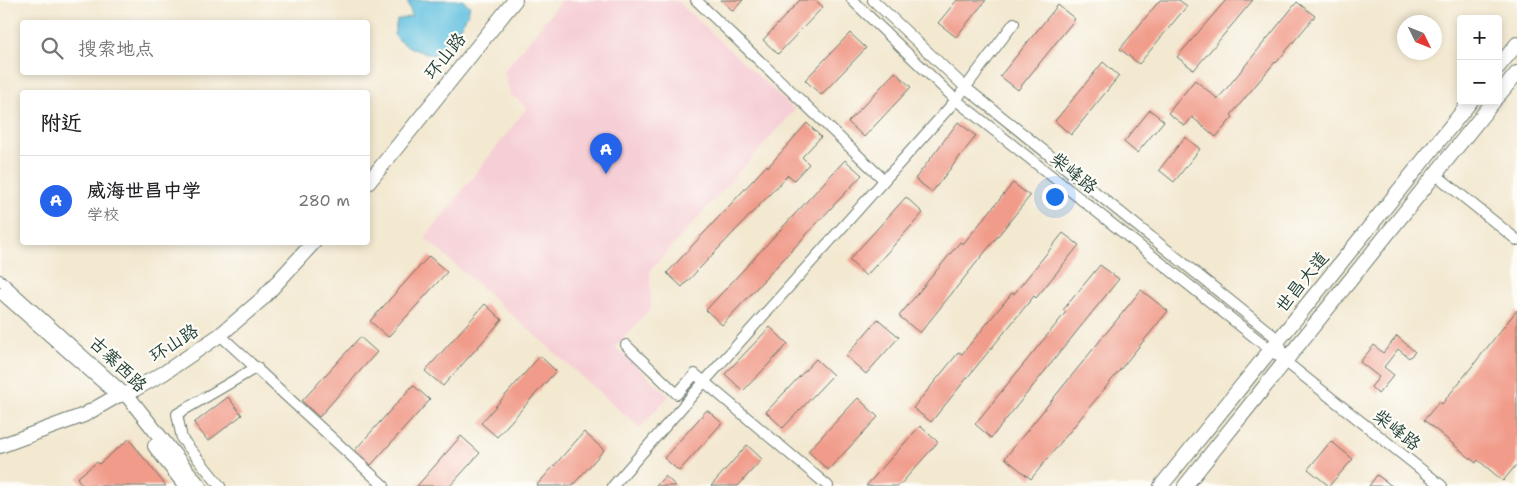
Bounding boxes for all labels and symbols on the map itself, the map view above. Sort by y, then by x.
north arrow [1397,15,1442,60]
street label: 环山路 [419,27,471,85]
pin: A [590,133,622,174]
street label: 柴峰路 [1045,147,1103,199]
your location [1042,184,1068,210]
street label: 世昌大道 [1270,246,1334,318]
street label: 环山路 [145,318,203,368]
street label: 古寨西路 [84,330,152,398]
street label: 柴峰路 [1368,404,1426,456]

